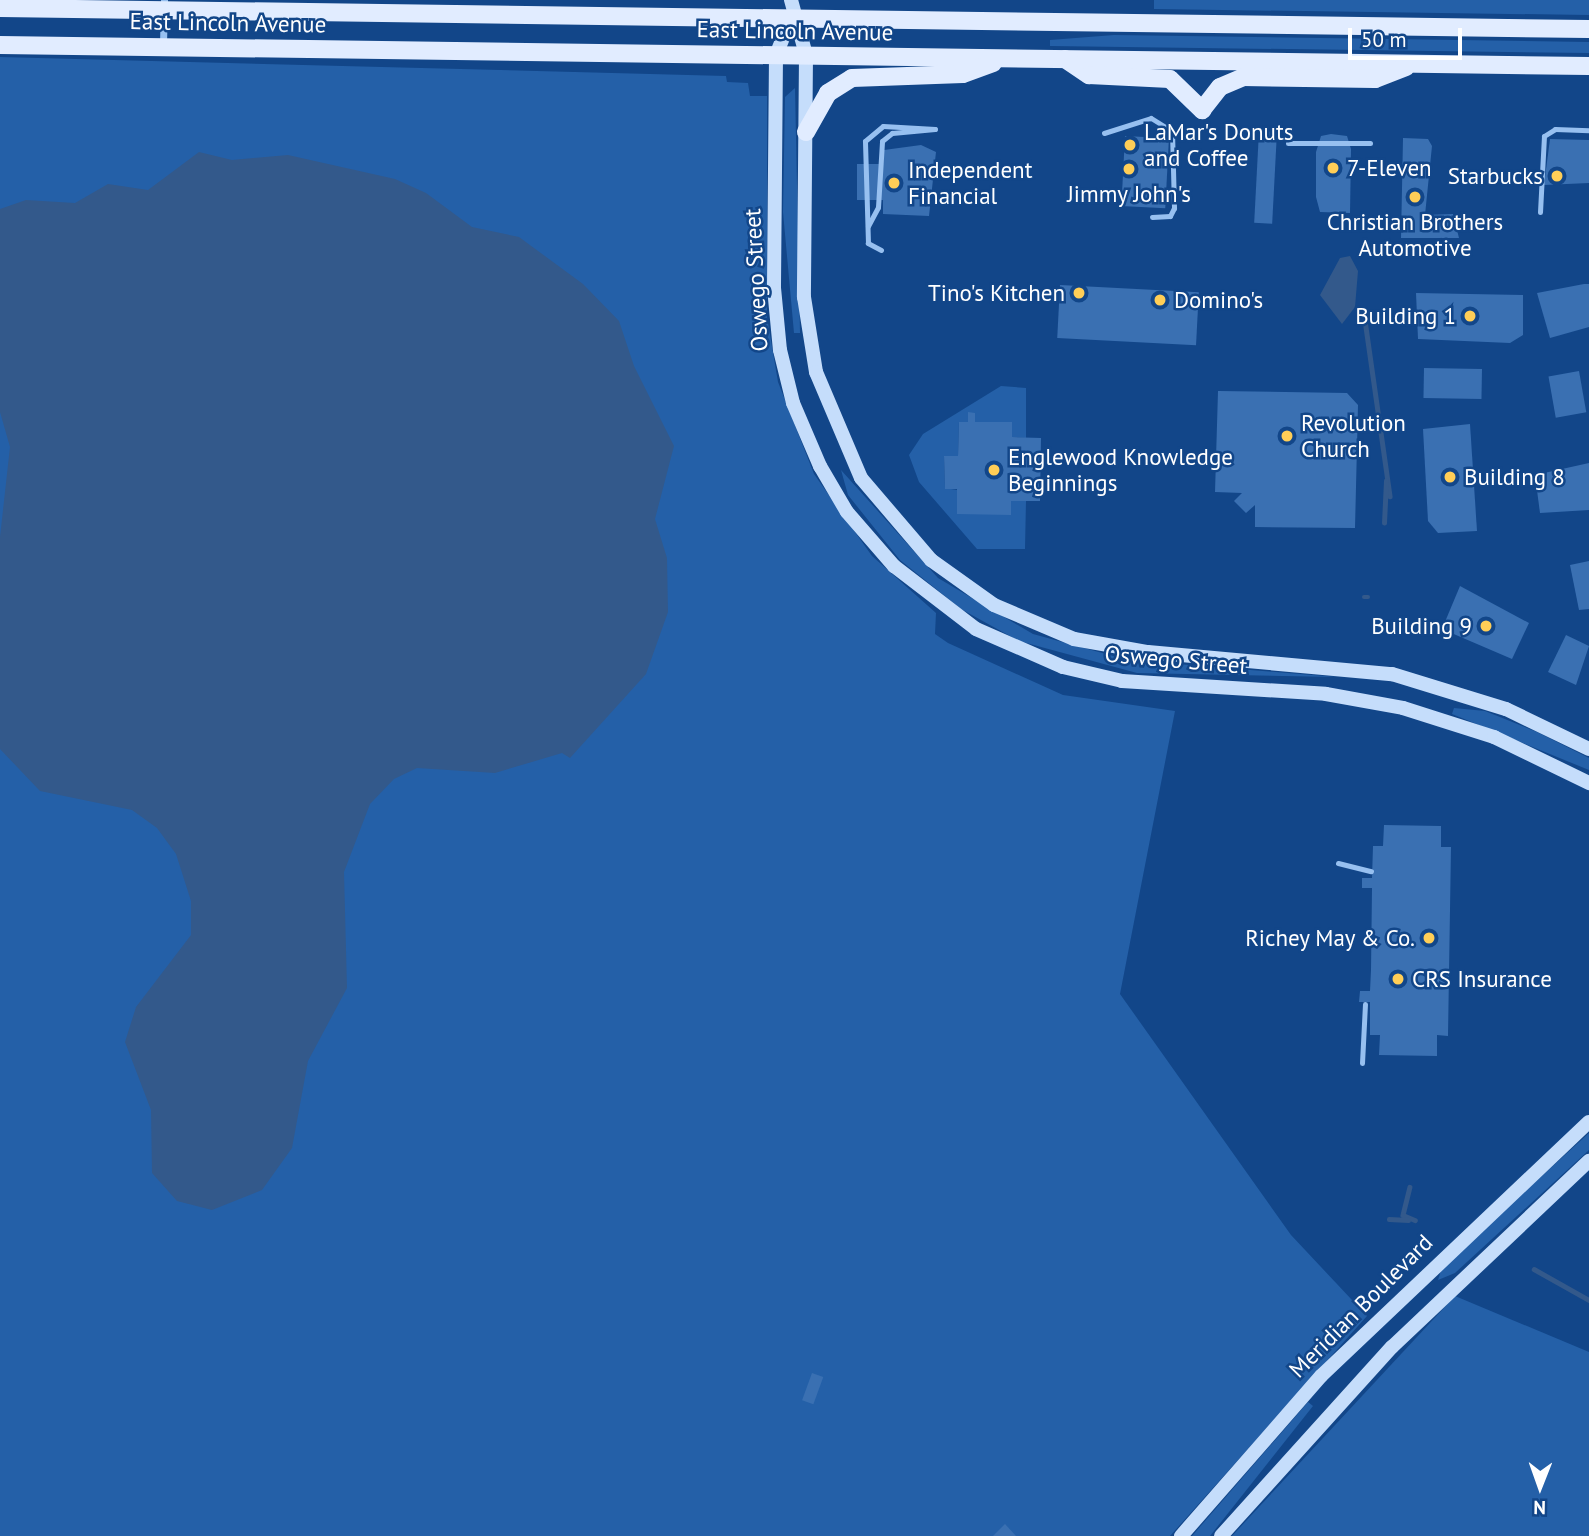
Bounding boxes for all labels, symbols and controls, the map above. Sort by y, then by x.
street label: East Lincoln Avenue [129,7,327,39]
scale bar [1351,14,1465,58]
street label: East Lincoln Avenue [696,15,894,47]
text: 50 m [1361,26,1407,53]
place label: LaMar's Donuts and Coffee [1144,118,1293,172]
marker: LaMar's Donuts and Coffee [1122,137,1138,153]
place label: 7-Eleven [1347,154,1432,182]
place label: Independent Financial [908,156,1032,210]
marker: 7-Eleven [1325,160,1341,176]
marker: Jimmy John's [1121,161,1137,177]
place label: Starbucks [1448,162,1543,190]
marker: Starbucks [1549,168,1565,184]
marker: Independent Financial [886,175,902,191]
place label: Jimmy John's [1067,180,1191,208]
marker: Christian Brothers Automotive [1407,189,1423,205]
street label: Oswego Street [738,208,774,352]
place label: Christian Brothers Automotive [1327,208,1503,262]
place label: Tino's Kitchen [928,279,1065,307]
marker: Tino's Kitchen [1071,285,1087,301]
place label: Domino's [1174,286,1263,314]
marker: Domino's [1152,292,1168,308]
place label: Building 1 [1355,302,1456,330]
marker: Building 1 [1462,308,1478,324]
place label: Revolution Church [1301,409,1406,463]
marker: Revolution Church [1279,428,1295,444]
place label: Englewood Knowledge Beginnings [1008,443,1233,497]
marker: Englewood Knowledge Beginnings [986,462,1002,478]
place label: Building 8 [1464,463,1565,491]
marker: Building 8 [1442,469,1458,485]
place label: Building 9 [1371,612,1472,640]
marker: Building 9 [1478,618,1494,634]
street label: Oswego Street [1104,640,1248,680]
place label: Richey May & Co. [1244,924,1415,952]
marker: Richey May & Co. [1421,930,1437,946]
place label: CRS Insurance [1412,965,1552,993]
marker: CRS Insurance [1390,971,1406,987]
street label: Meridian Boulevard [1284,1229,1438,1383]
north arrow [1505,1452,1575,1522]
text: N [1533,1496,1546,1520]

